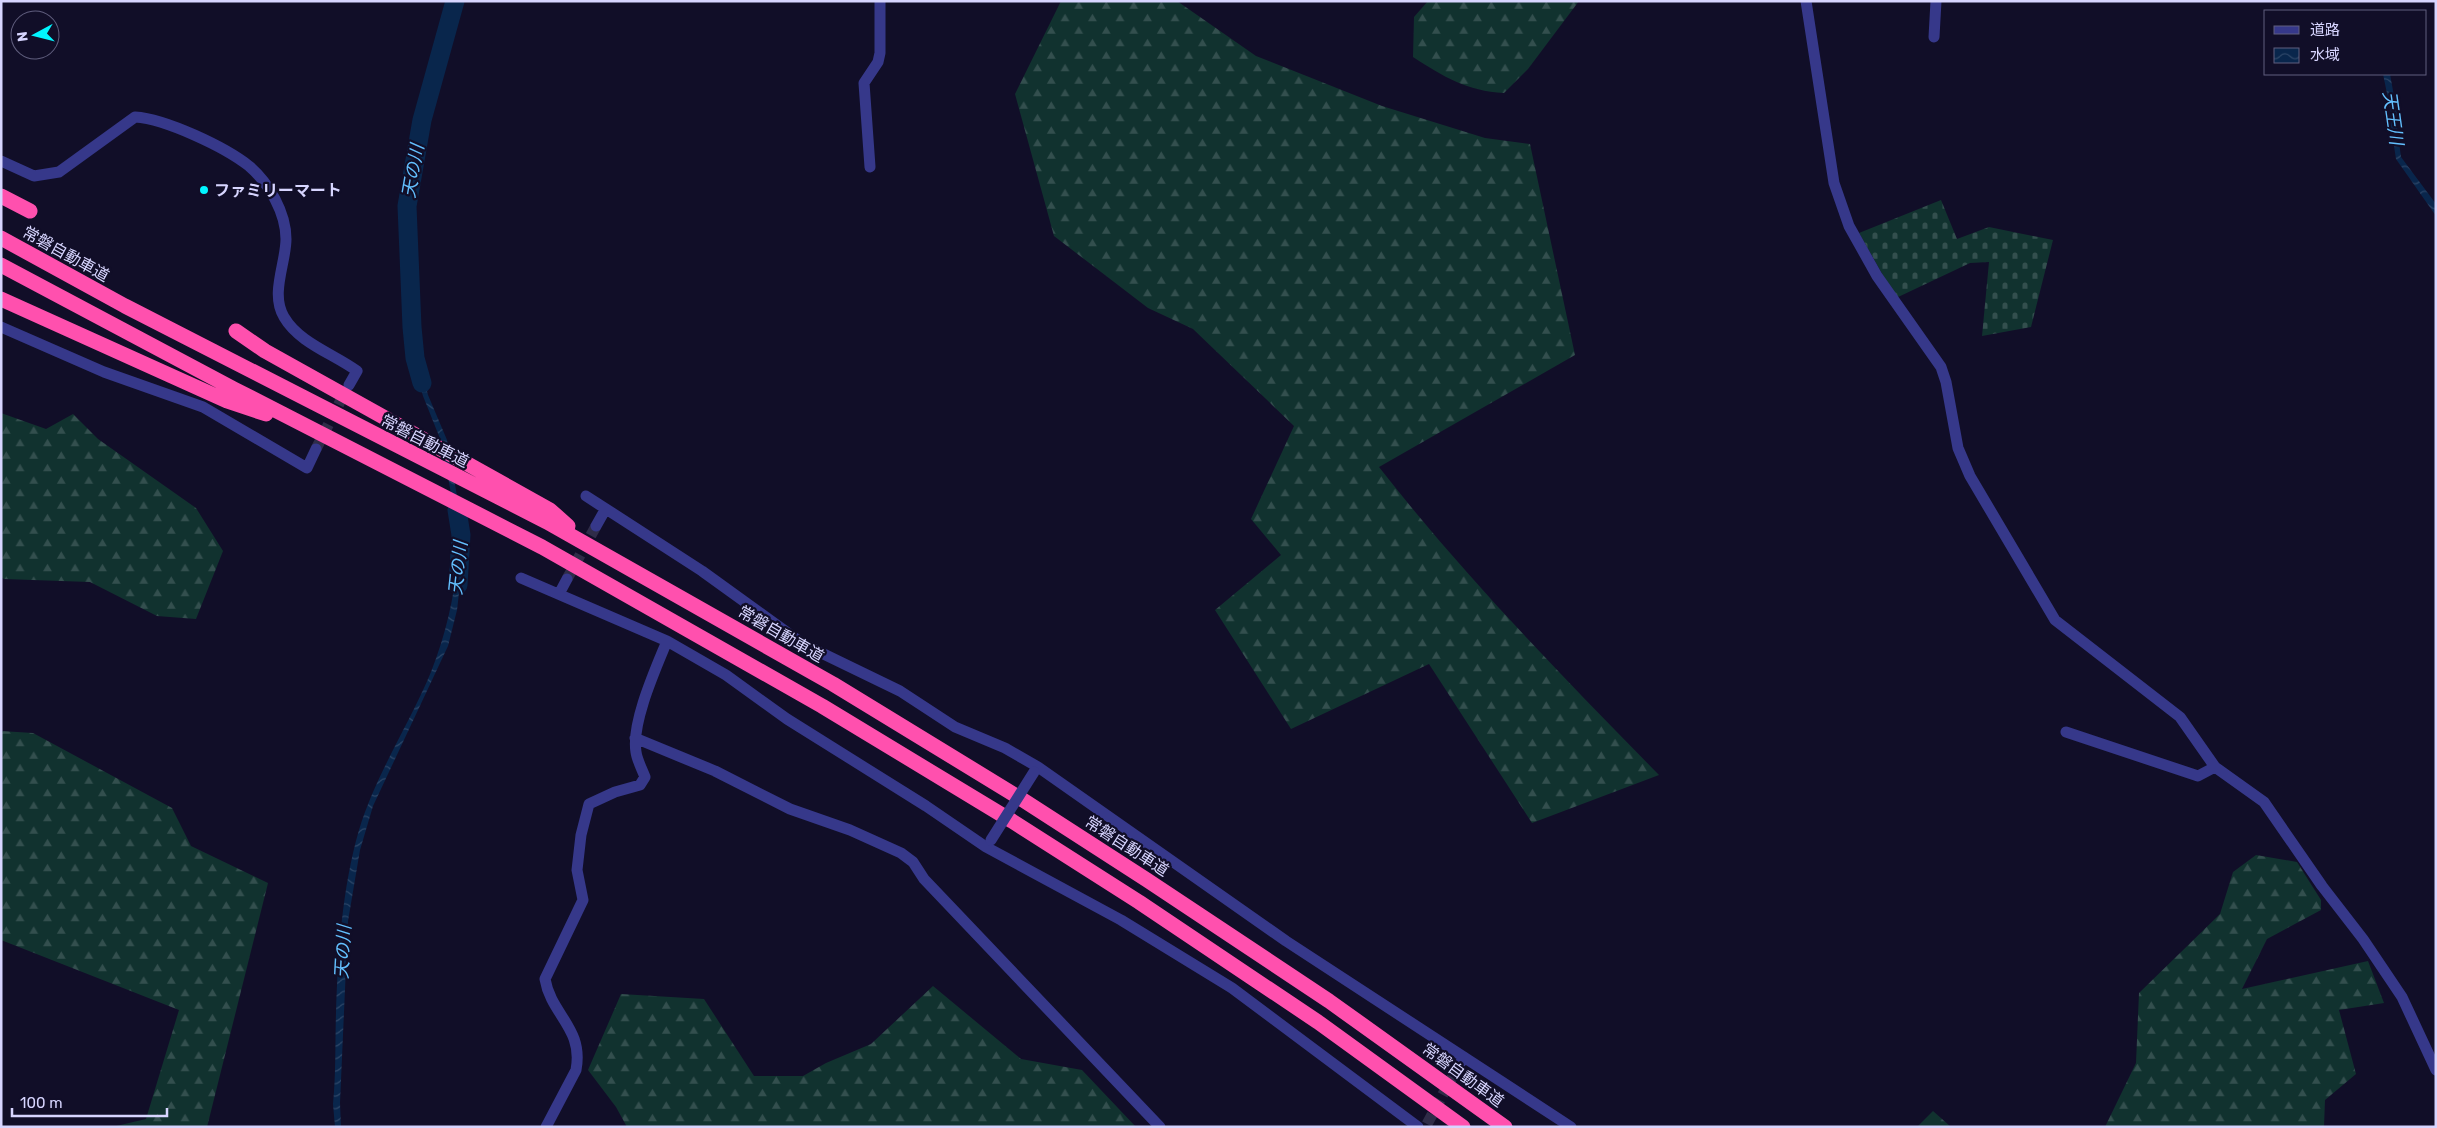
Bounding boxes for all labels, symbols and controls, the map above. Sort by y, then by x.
north arrow [10,10,60,60]
legend [2264,10,2427,75]
text: 道路 [2310,21,2340,39]
text: N [14,30,32,43]
text: 水域 [2310,46,2340,64]
water label: 天王川 [2378,90,2408,148]
water label: 天の川 [397,141,429,199]
place label: ファミリーマート [214,181,342,200]
marker: ファミリーマート [198,184,210,196]
street label: 常磐自動車道 [19,222,113,286]
street label: 常磐自動車道 [378,411,472,471]
water label: 天の川 [444,538,472,596]
street label: 常磐自動車道 [735,602,827,666]
street label: 常磐自動車道 [1082,812,1172,880]
water label: 天の川 [331,922,356,980]
street label: 常磐自動車道 [1419,1039,1507,1111]
scale bar [12,1086,168,1118]
text: 100 m [20,1094,62,1112]

